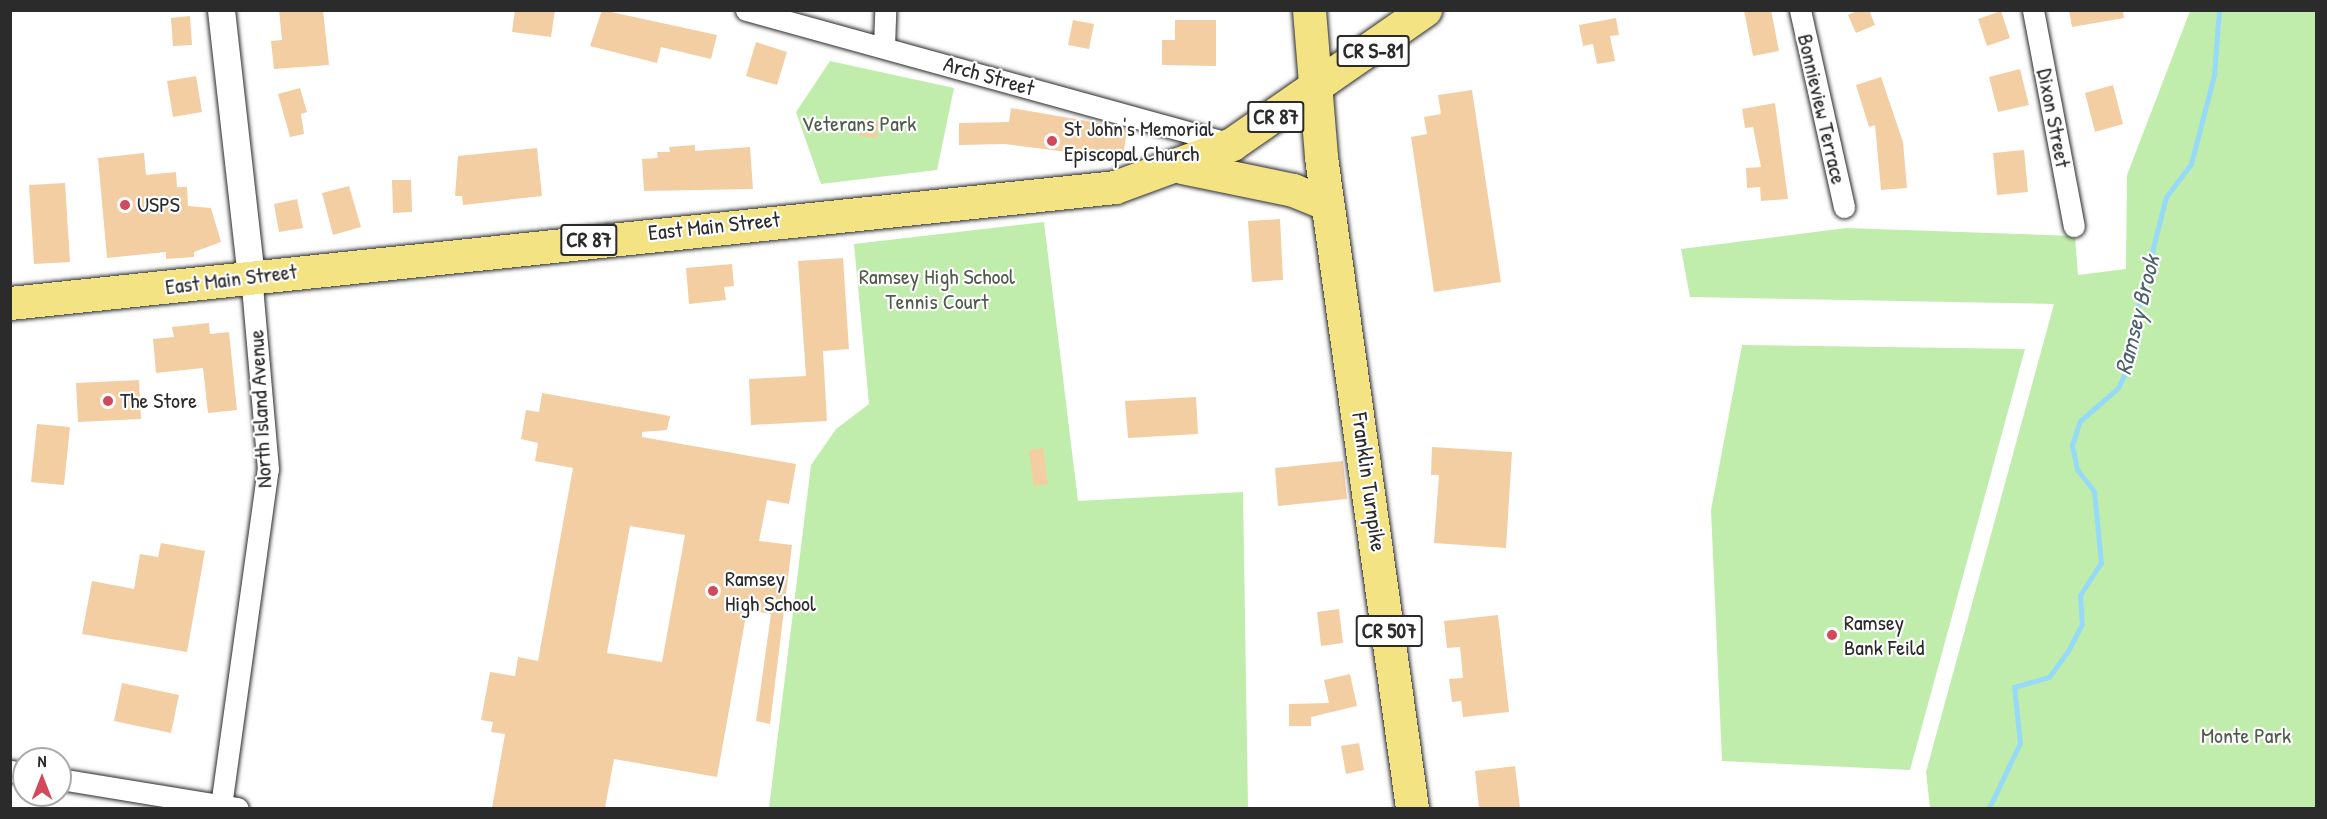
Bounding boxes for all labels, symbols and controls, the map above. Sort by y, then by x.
street label: Bonnieview Terrace [1792,31,1852,187]
road number: CR S-81 [1336,33,1410,69]
street label: Arch Street [941,50,1037,102]
street label: Dixon Street [2031,66,2077,170]
road number: CR 87 [1246,99,1306,135]
park label: Veterans Park [802,111,916,137]
place label: St John's Memorial Episcopal Church [1064,115,1214,166]
marker: St John's Memorial Episcopal Church [1045,134,1059,148]
place label: USPS [137,192,180,218]
marker: USPS [118,198,132,212]
street label: East Main Street [647,206,781,246]
road number: CR 87 [559,222,619,258]
water label: Ramsey Brook [2108,252,2166,378]
street label: East Main Street [164,258,298,300]
park label: Ramsey High School Tennis Court [859,263,1015,314]
street label: North Island Avenue [243,329,277,489]
place label: The Store [120,388,197,414]
marker: The Store [101,394,115,408]
street label: Franklin Turnpike [1346,411,1392,553]
place label: Ramsey High School [725,565,816,616]
marker: Ramsey High School [706,584,720,598]
place label: Ramsey Bank Feild [1844,609,1924,660]
road number: CR 507 [1354,613,1424,649]
marker: Ramsey Bank Feild [1825,628,1839,642]
park label: Monte Park [2201,723,2291,749]
north arrow [12,747,72,807]
text: N [38,750,46,772]

